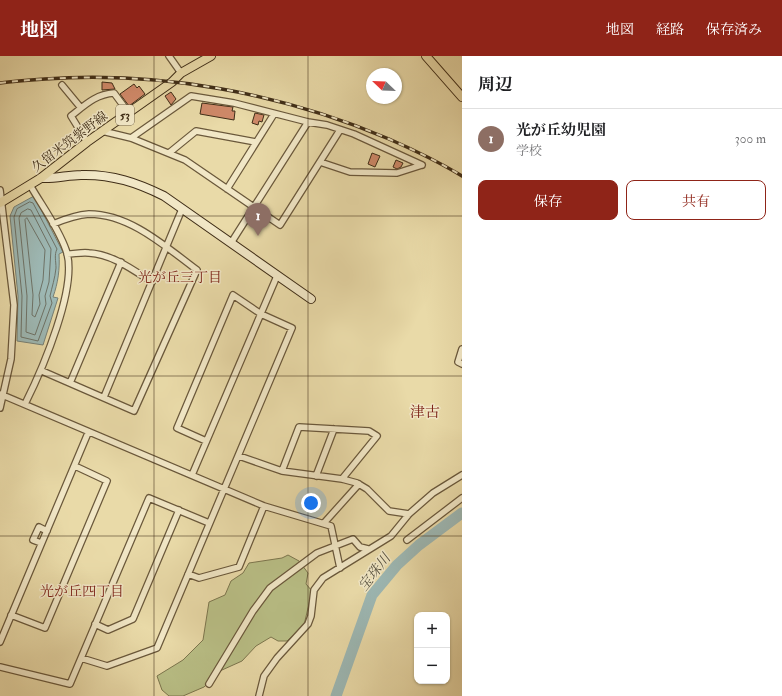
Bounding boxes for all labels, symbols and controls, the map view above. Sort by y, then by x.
text: 地図 [20,18,58,42]
text: 地図 [606,21,634,38]
text: 経路 [656,21,684,38]
text: 保存済み [706,21,762,38]
north arrow [366,68,402,104]
text: 周辺 [478,74,512,95]
road number: 53 [116,105,134,125]
street label: 久留米筑紫野線 [28,108,111,176]
text: 光が丘幼児園 [516,121,606,140]
text: 1 [489,131,493,147]
text: 300 m [735,131,766,147]
text: 学校 [516,143,542,159]
button: 保存 [478,180,618,220]
button: 共有 [626,180,766,220]
pin: 1 [245,203,271,236]
district label: 光が丘三丁目 [138,269,222,286]
district label: 津古 [410,403,440,422]
your location [301,493,321,513]
water label: 宝珠川 [355,549,395,594]
district label: 光が丘四丁目 [40,583,124,600]
map controls [414,612,450,684]
button: + [414,612,450,648]
button: − [414,648,450,684]

